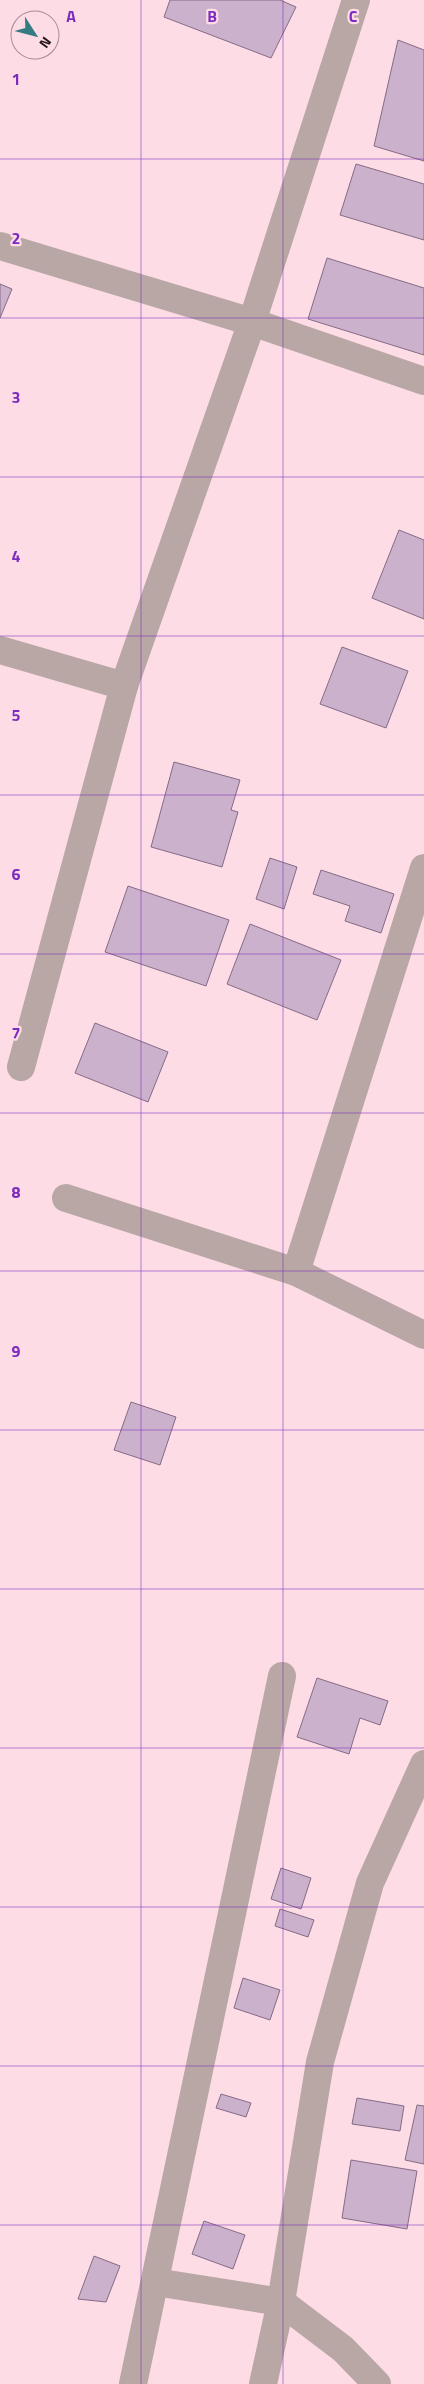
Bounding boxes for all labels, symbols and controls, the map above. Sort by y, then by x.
text: A [66,4,76,28]
text: B [207,4,217,28]
text: C [349,4,358,28]
north arrow [10,10,60,60]
text: N [35,33,57,53]
text: 1 [12,67,20,91]
text: 2 [12,226,20,250]
text: 3 [12,385,20,409]
text: 4 [12,544,21,568]
text: 5 [12,703,21,727]
text: 6 [12,862,21,886]
text: 7 [12,1021,20,1045]
text: 8 [12,1180,21,1204]
text: 9 [12,1339,21,1363]

